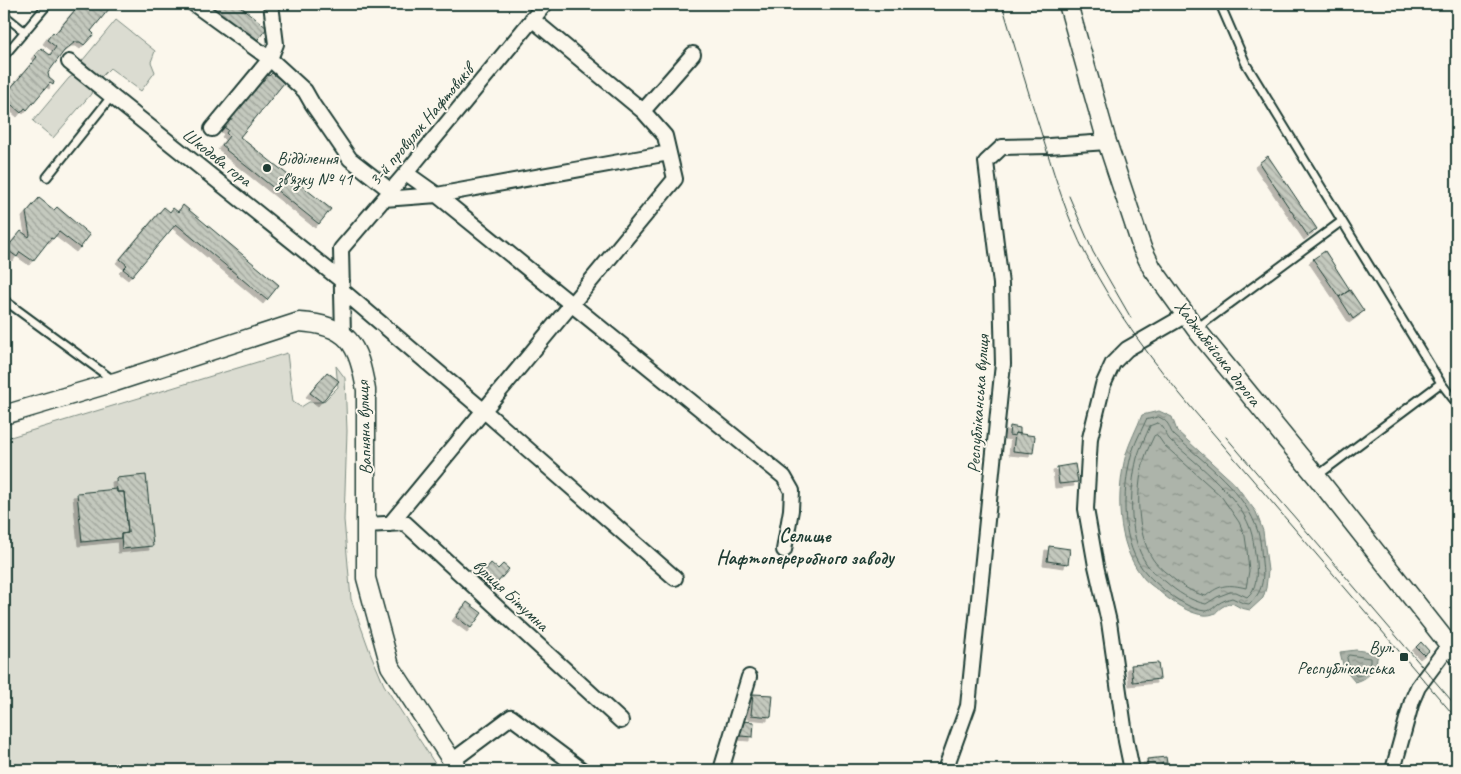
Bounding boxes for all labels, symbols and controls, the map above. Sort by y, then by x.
street label: 3-й провулок Нафтовиків [364,56,481,190]
street label: Шкодова гора [178,123,257,192]
place label: Відділення зв'язку № 41 [275,147,353,191]
marker: Відділення зв'язку № 41 [261,162,273,174]
street label: Хаджибейська дорога [1170,296,1267,411]
street label: Республіканська вулиця [962,333,994,474]
street label: Вапняна вулиця [351,379,377,475]
district label: Селище Нафтопереробного заводу [717,524,896,570]
street label: вулиця Бітумна [469,554,555,637]
place label: Вул. Республіканська [1297,636,1396,679]
marker: Вул. Республіканська [1398,651,1410,663]

